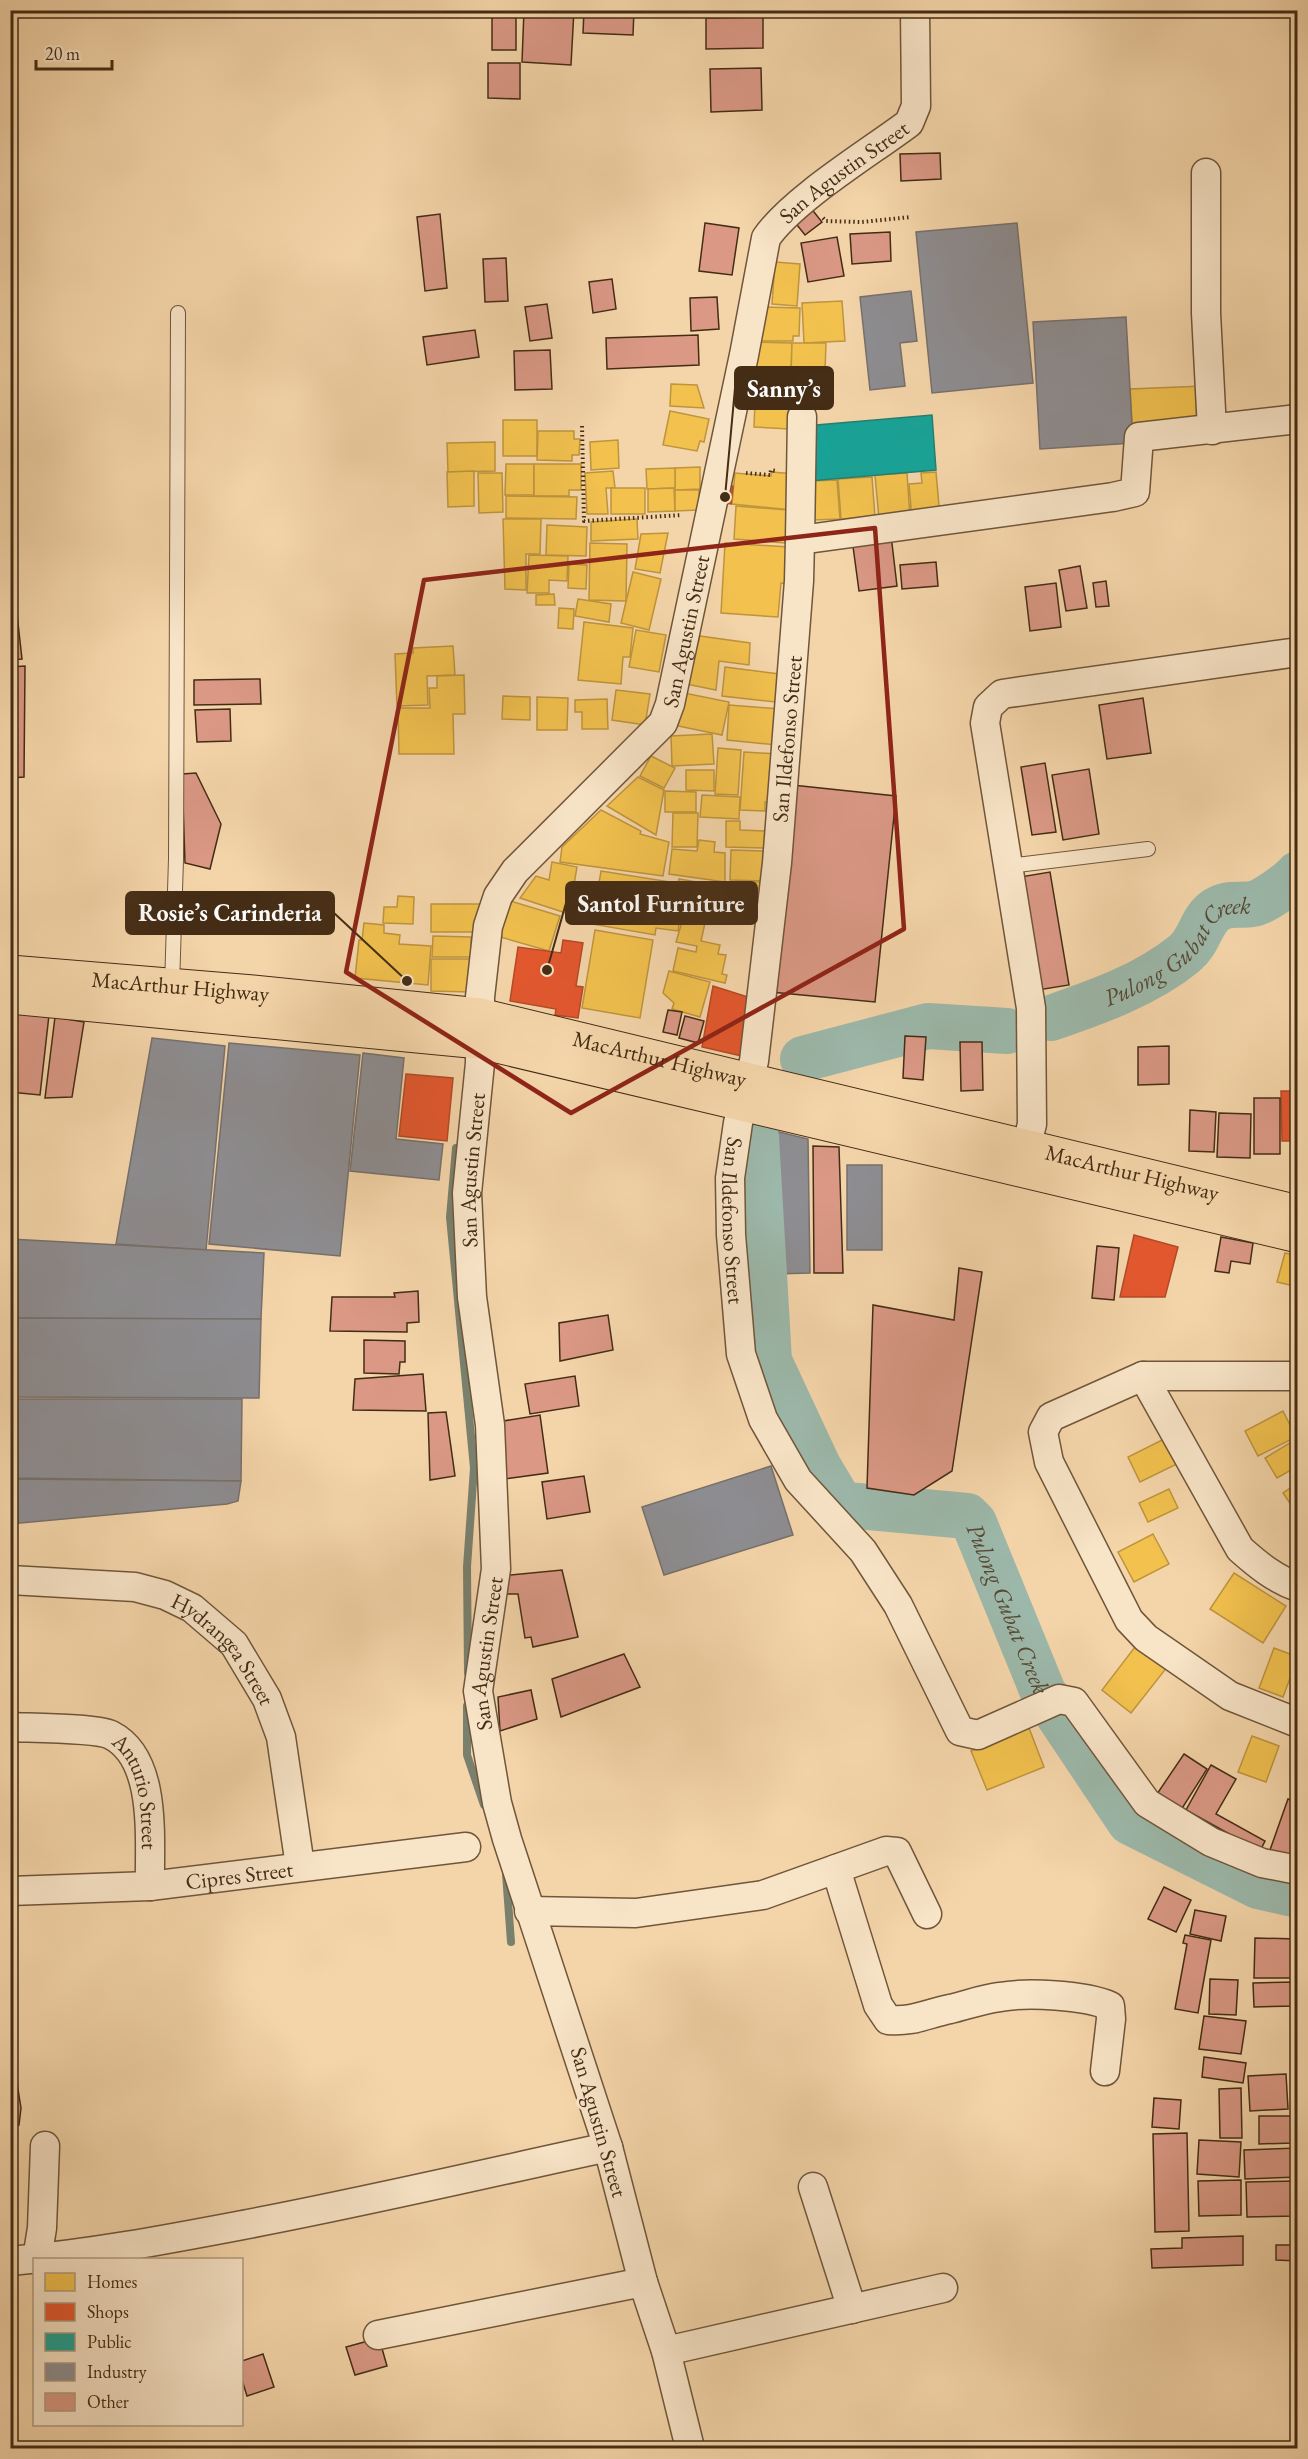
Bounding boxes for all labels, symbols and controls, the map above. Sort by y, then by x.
scale bar [36,33,112,71]
text: 20 m [45,42,80,65]
street label: San Agustin Street [772,114,915,229]
callout: Sanny’s [735,367,833,409]
text: Sanny’s [747,373,821,405]
street label: San Agustin Street [655,552,716,710]
street label: San Ildefonso Street [765,654,809,824]
callout: Santol Furniture [566,882,757,924]
text: Santol Furniture [577,888,745,919]
water label: Pulong Gubat Creek [1098,889,1251,1013]
callout: Rosie’s Carinderia [126,892,334,934]
text: Rosie’s Carinderia [138,897,322,928]
street label: MacArthur Highway [91,964,271,1008]
street label: MacArthur Highway [570,1023,750,1093]
street label: San Agustin Street [452,1091,491,1248]
street label: San Ildefonso Street [715,1135,751,1305]
street label: MacArthur Highway [1042,1137,1223,1207]
water label: Pulong Gubat Creek [960,1518,1058,1698]
street label: San Agustin Street [463,1575,509,1733]
street label: Hydrangea Street [167,1586,282,1709]
street label: Anturio Street [106,1726,165,1850]
street label: Cipres Street [184,1854,295,1896]
street label: San Agustin Street [564,2043,634,2201]
legend [33,2258,243,2426]
text: Homes [87,2270,138,2293]
text: Shops [87,2300,129,2323]
text: Public [87,2330,131,2353]
text: Industry [87,2360,147,2383]
text: Other [87,2390,129,2413]

